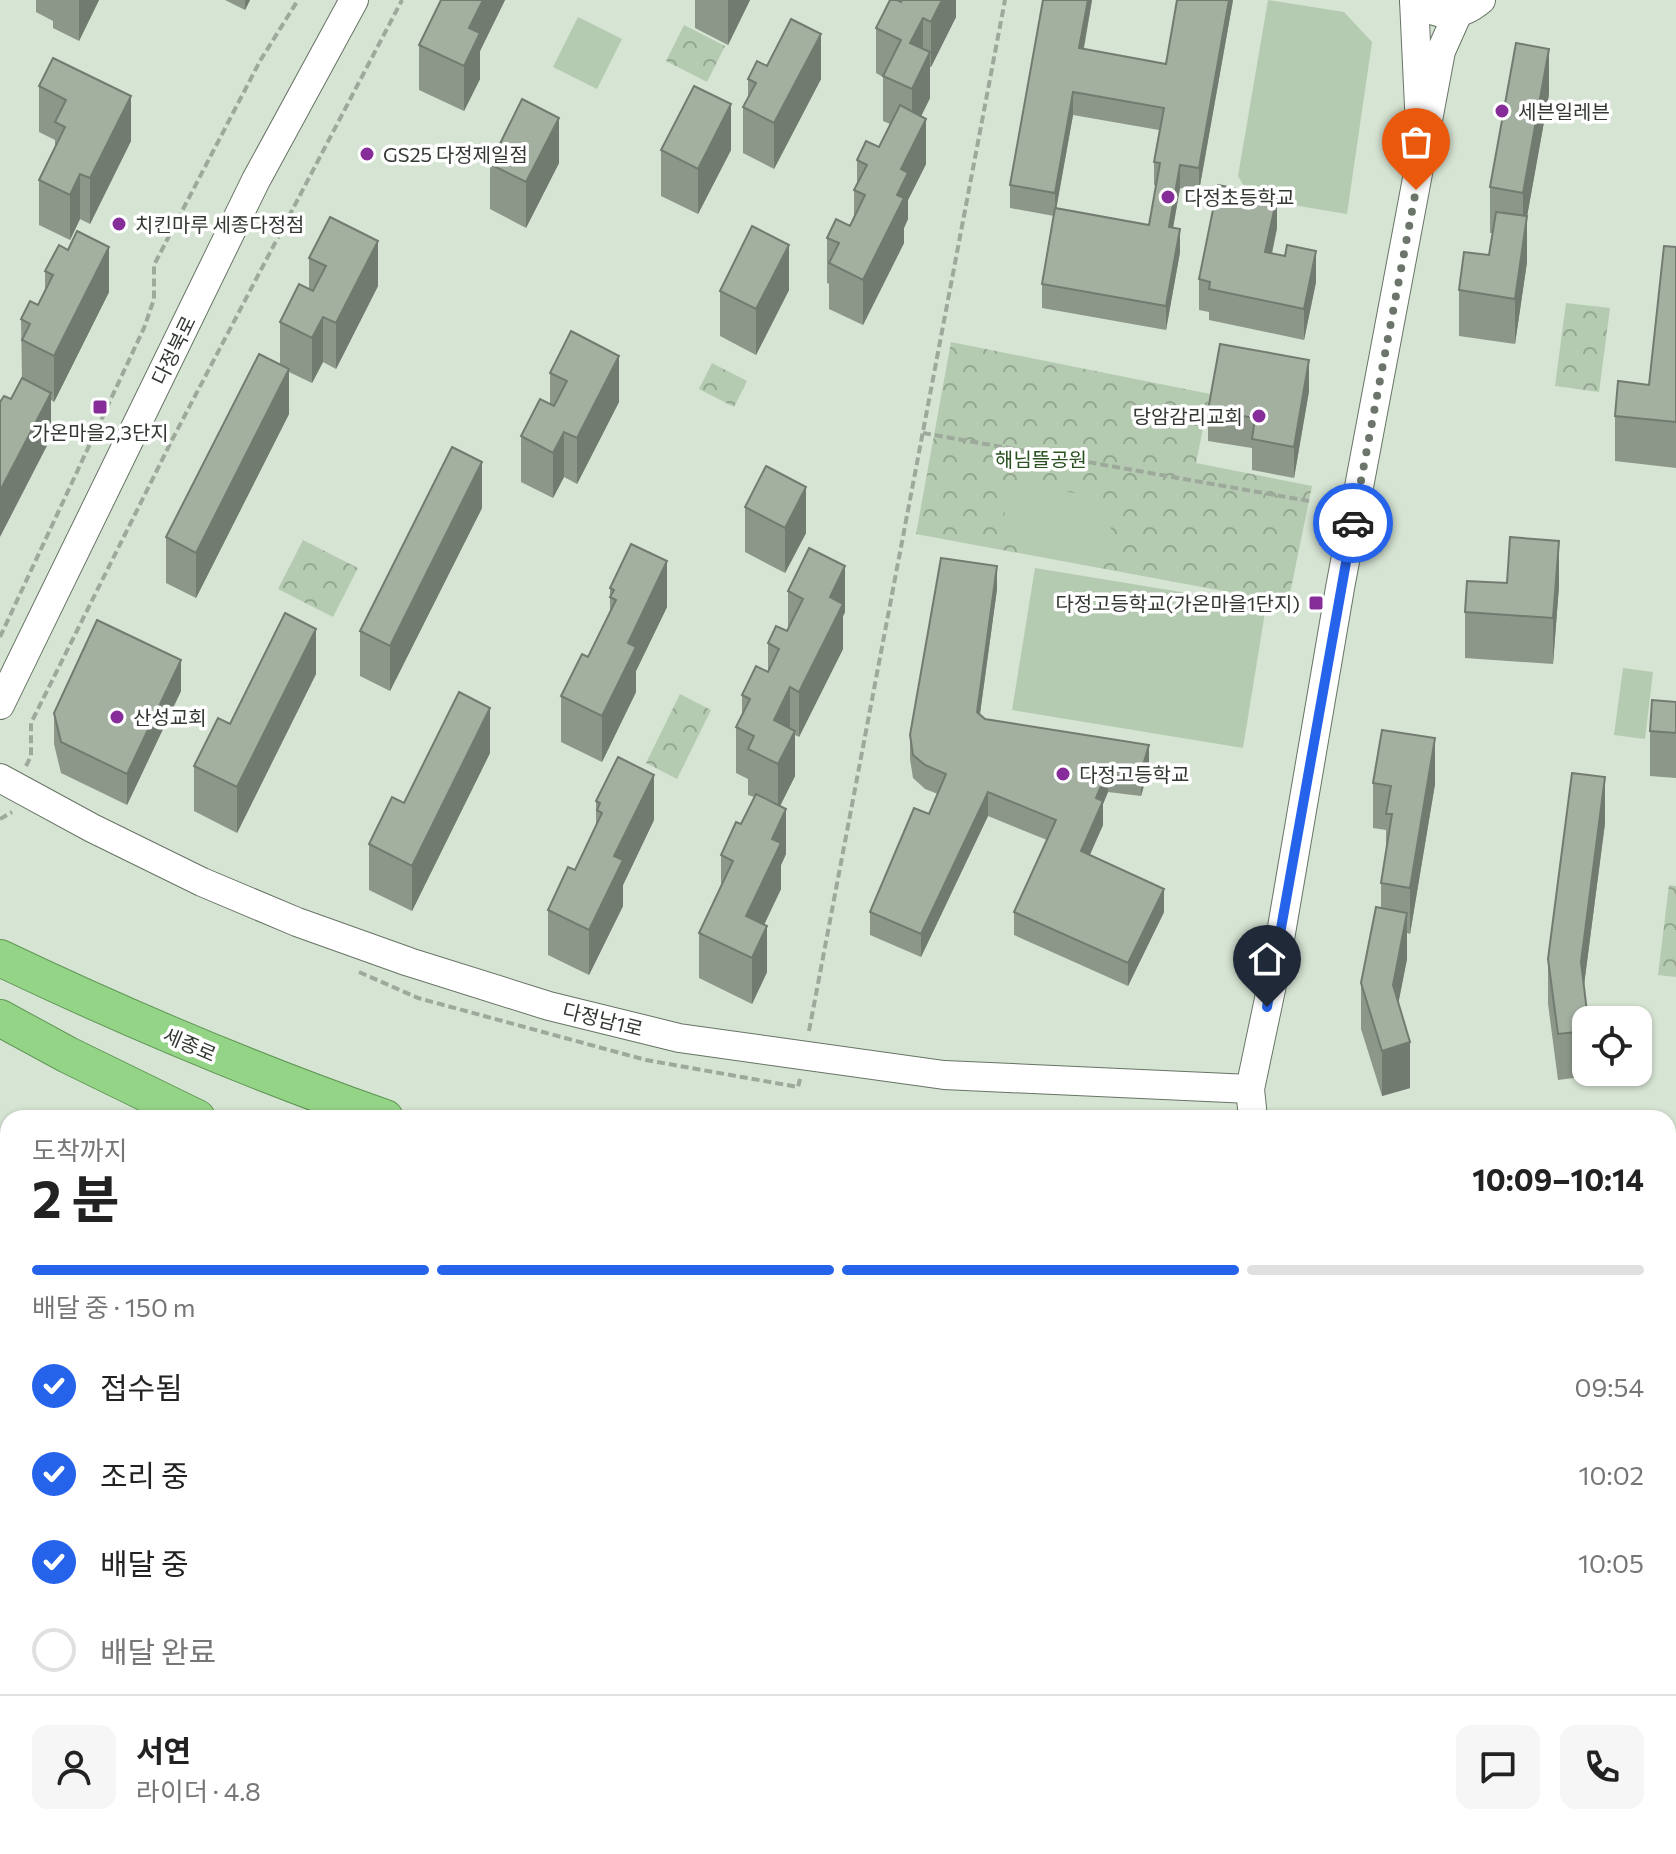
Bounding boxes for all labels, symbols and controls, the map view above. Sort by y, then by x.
place label: 세븐일레븐 [1518,99,1610,123]
marker: 세븐일레븐 [1493,102,1511,120]
pin [1382,108,1450,190]
icon: bag [1394,120,1438,164]
place label: GS25 다정제일점 [383,142,528,166]
marker: GS25 다정제일점 [358,145,376,163]
place label: 다정초등학교 [1184,185,1294,209]
marker: 다정초등학교 [1159,188,1177,206]
place label: 치킨마루 세종다정점 [135,212,304,236]
marker: 치킨마루 세종다정점 [110,215,128,233]
street label: 다정북로 [146,312,200,388]
marker: 가온마을2,3단지 [91,398,109,416]
place label: 당암감리교회 [1133,404,1243,428]
marker: 당암감리교회 [1250,407,1268,425]
place label: 가온마을2,3단지 [31,420,169,444]
park label: 해님뜰공원 [995,447,1087,471]
courier [1313,483,1393,563]
icon: car [1331,501,1375,545]
place label: 다정고등학교(가온마을1단지) [1055,591,1300,615]
marker: 다정고등학교(가온마을1단지) [1307,594,1325,612]
place label: 산성교회 [133,705,207,729]
marker: 산성교회 [108,708,126,726]
place label: 다정고등학교 [1079,762,1189,786]
marker: 다정고등학교 [1054,765,1072,783]
pin [1233,925,1301,1007]
icon: home [1245,937,1289,981]
street label: 다정남1로 [560,997,646,1041]
map controls [1572,1006,1652,1086]
button: locate [1572,1006,1652,1086]
street label: 세종로 [160,1022,220,1066]
text: 도착까지 [32,1134,128,1165]
text: 10:09–10:14 [1472,1160,1644,1197]
text: 2 분 [32,1165,119,1229]
text: 배달 중 · 150 m [32,1291,196,1322]
icon: check [32,1364,76,1408]
text: 접수됨 [100,1368,183,1405]
text: 09:54 [1575,1371,1644,1402]
icon: check [32,1452,76,1496]
text: 조리 중 [100,1456,189,1493]
text: 10:02 [1578,1459,1644,1490]
icon: check [32,1540,76,1584]
text: 배달 중 [100,1544,189,1581]
text: 10:05 [1578,1547,1644,1578]
text: 배달 완료 [100,1632,216,1669]
button: person [32,1725,116,1809]
button: chat [1456,1725,1540,1809]
button: phone [1560,1725,1644,1809]
text: 서연 [136,1731,191,1768]
text: 라이더 · 4.8 [136,1775,261,1806]

